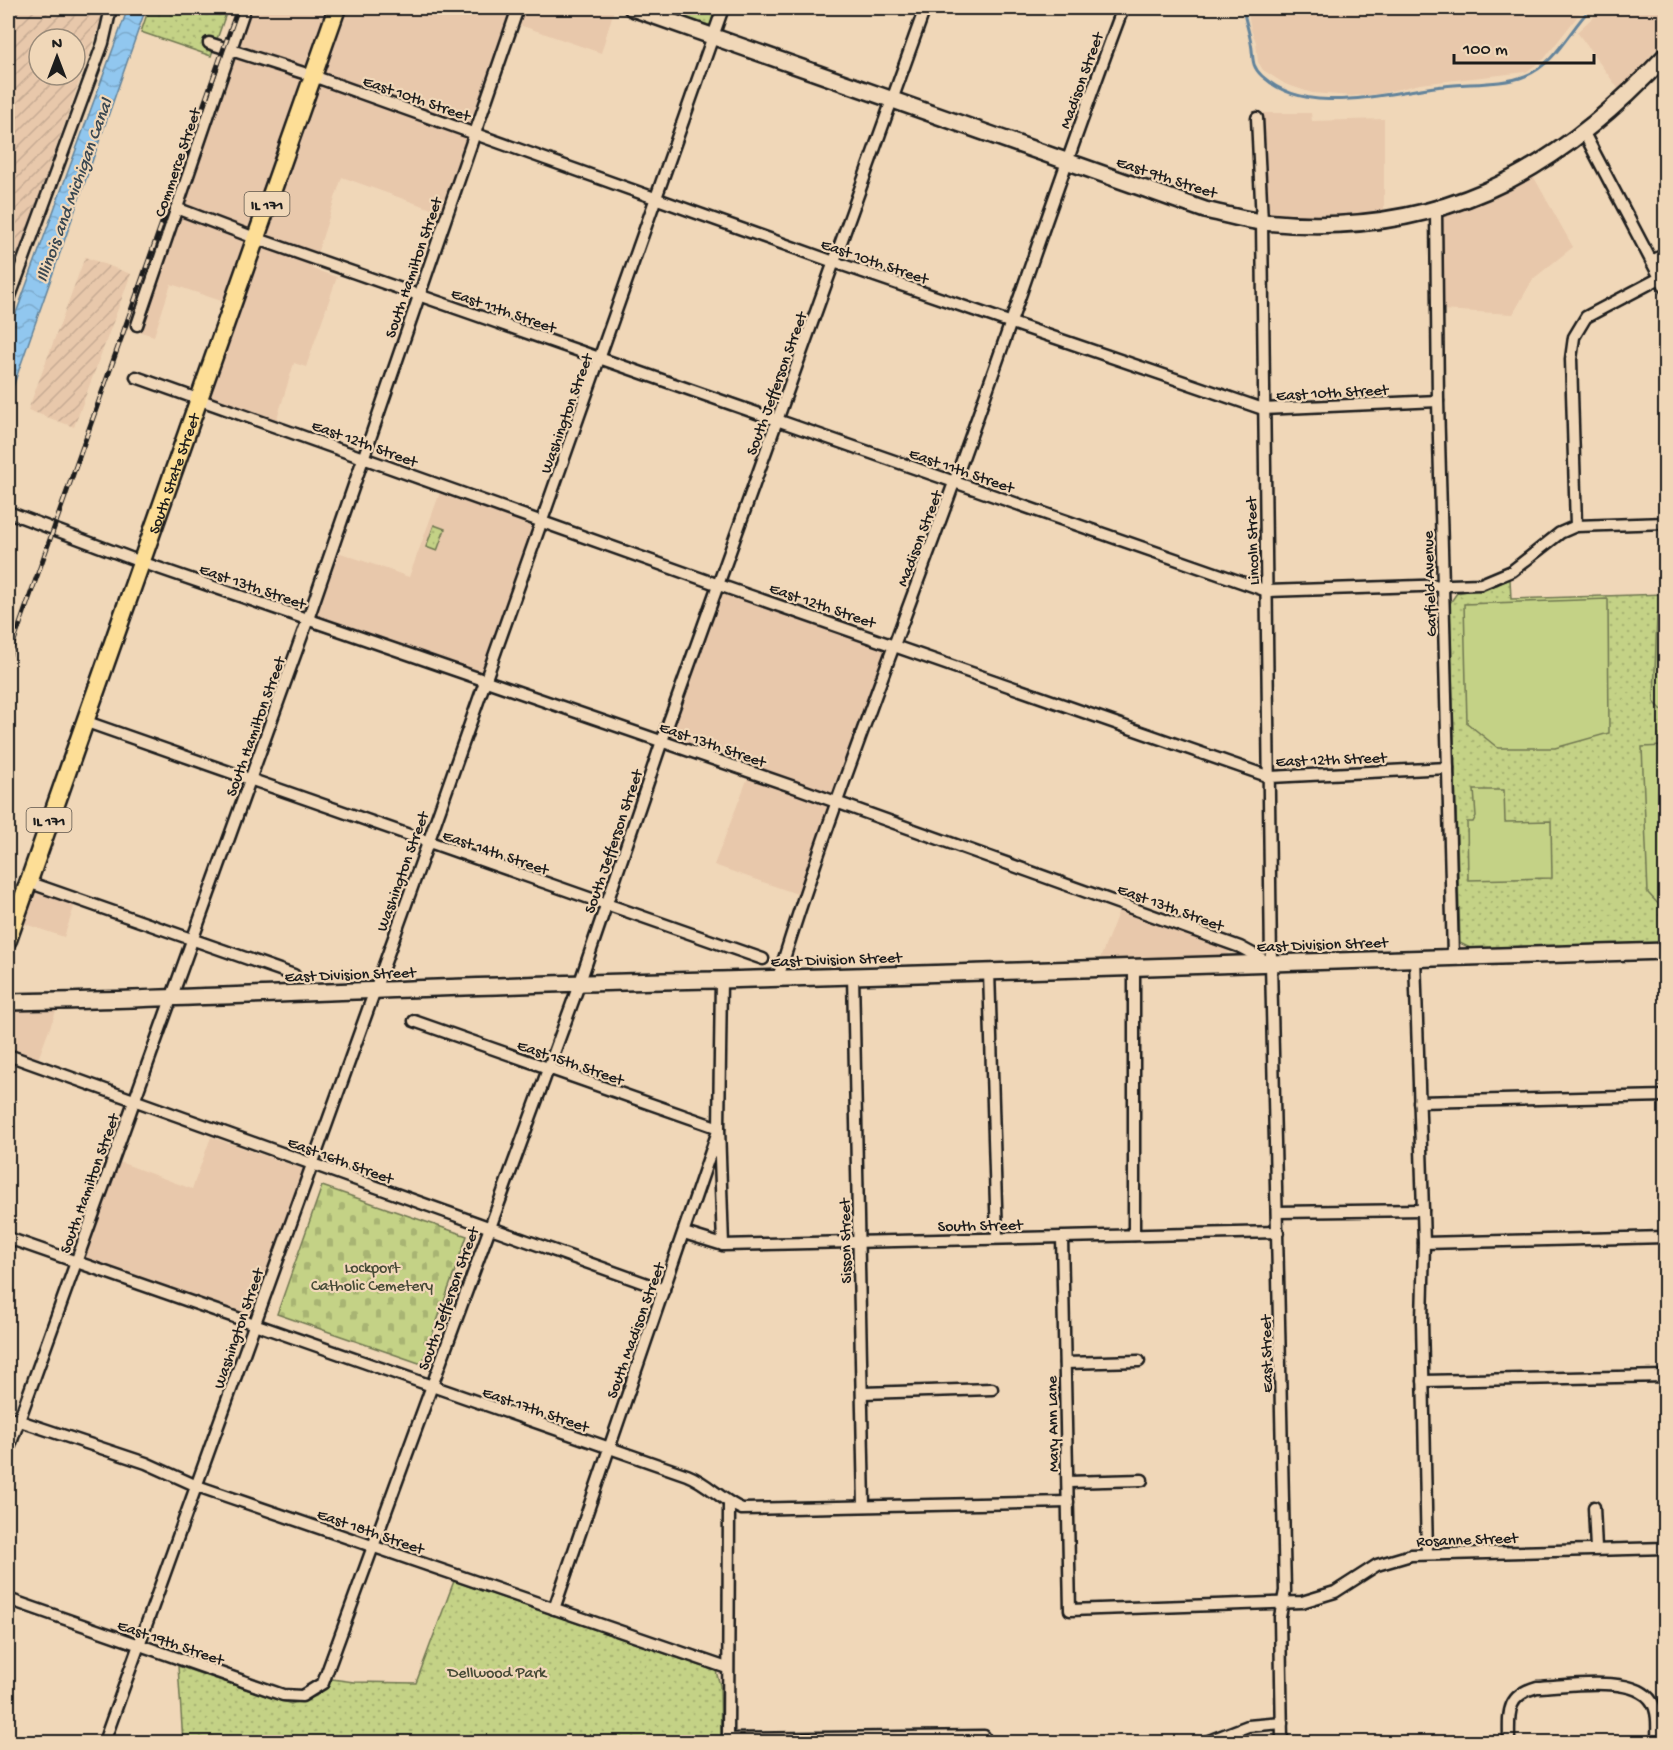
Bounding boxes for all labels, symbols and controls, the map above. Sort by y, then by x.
north arrow [27,27,87,87]
scale bar [1454,27,1594,65]
street label: Madison Street [1057,29,1110,132]
text: N [52,36,63,55]
text: 100 m [1462,40,1508,61]
street label: East 10th Street [360,73,473,128]
water label: Illinois and Michigan Canal [32,95,119,285]
street label: Commerce Street [152,105,207,220]
street label: East 9th Street [1113,154,1220,205]
road number: IL 171 [244,192,290,216]
street label: South Hamilton Street [382,194,449,341]
street label: East 10th Street [818,236,931,291]
street label: East 11th Street [448,285,559,340]
street label: South Jefferson Street [744,309,814,458]
street label: Washington Street [538,350,599,477]
street label: East 10th Street [1276,382,1390,407]
street label: South State Street [146,410,207,537]
street label: East 12th Street [308,417,421,474]
street label: East 11th Street [906,445,1017,500]
street label: Madison Street [894,487,949,590]
street label: Lincoln Street [1243,495,1266,585]
street label: Garfield Avenue [1420,530,1443,637]
street label: East 13th Street [196,561,309,616]
street label: East 12th Street [766,580,879,635]
street label: South Hamilton Street [223,653,292,800]
street label: East 13th Street [656,719,769,774]
street label: East 12th Street [1275,750,1388,773]
street label: South Jefferson Street [582,766,649,917]
road number: IL 171 [26,808,72,832]
street label: Washington Street [374,808,435,935]
street label: East 14th Street [439,827,552,882]
street label: East 13th Street [1114,881,1227,938]
street label: East Division Street [1256,935,1389,958]
street label: East Division Street [770,950,903,973]
street label: East Division Street [284,965,417,988]
street label: East 15th Street [514,1037,627,1092]
street label: South Hamilton Street [57,1110,126,1257]
street label: East 16th Street [284,1134,397,1191]
street label: Sisson Street [837,1197,858,1284]
street label: South Street [937,1217,1024,1238]
street label: South Jefferson Street [416,1224,486,1373]
street label: South Madison Street [604,1259,671,1402]
park label: Lockport Catholic Cemetery [311,1260,433,1297]
street label: Washington Street [211,1265,270,1392]
street label: East Street [1258,1313,1279,1393]
street label: Mary Ann Lane [1044,1375,1065,1472]
street label: East 17th Street [479,1384,592,1439]
street label: East 18th Street [314,1506,427,1561]
street label: Rosanne Street [1416,1530,1520,1553]
street label: East 19th Street [114,1617,227,1672]
park label: Dellwood Park [447,1665,548,1684]

